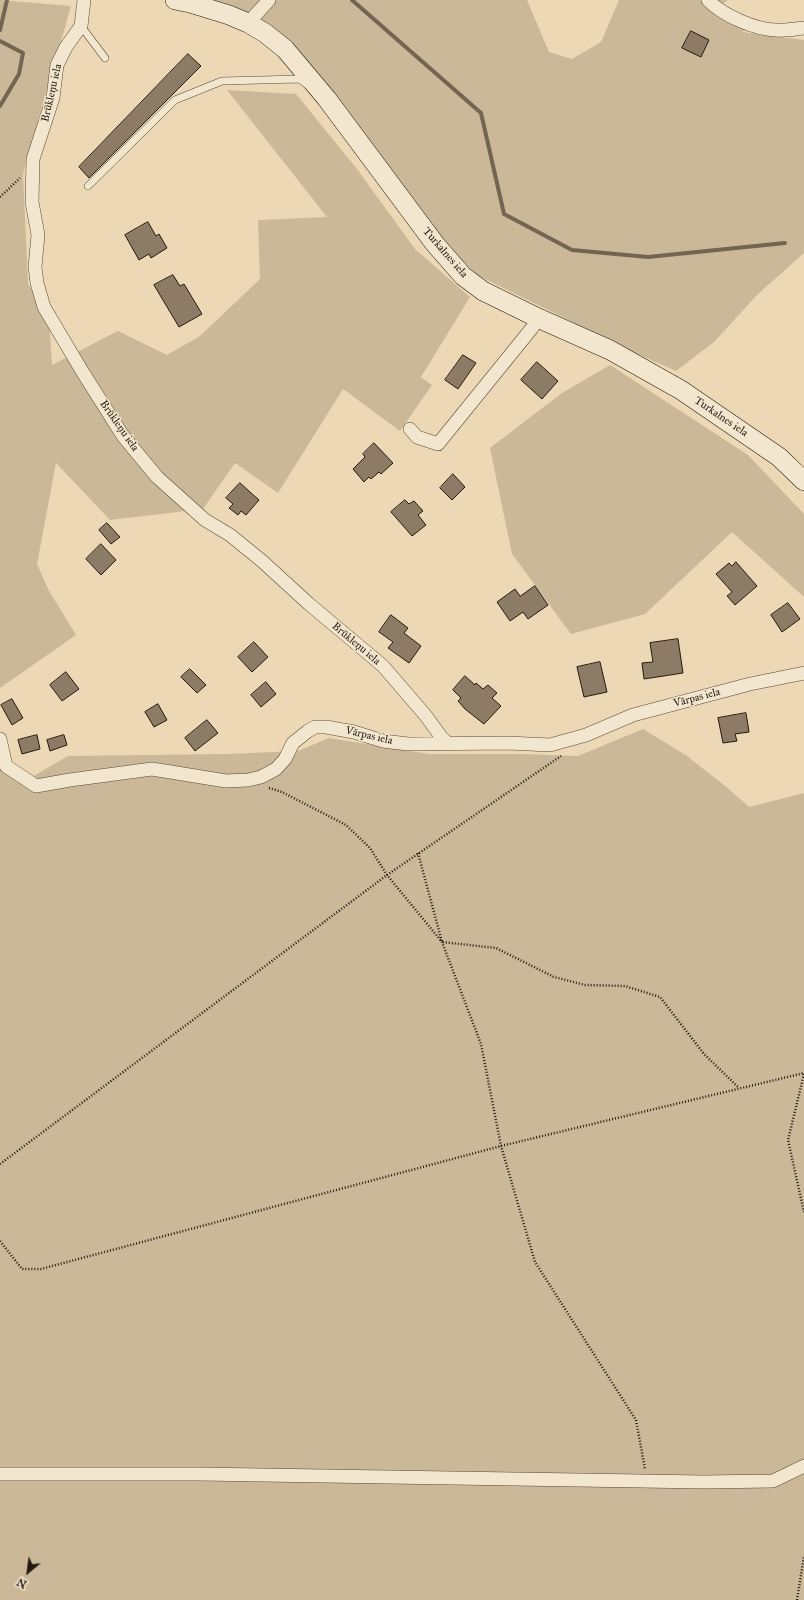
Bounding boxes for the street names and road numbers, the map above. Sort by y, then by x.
street label: Brūkleņu iela [39,63,65,123]
street label: Turkalnes iela [420,225,470,281]
street label: Turkalnes iela [692,394,750,440]
street label: Brūkleņu iela [97,398,141,454]
street label: Brūkleņu iela [329,620,383,668]
street label: Vārpas iela [672,685,722,711]
street label: Vārpas iela [344,724,394,748]

